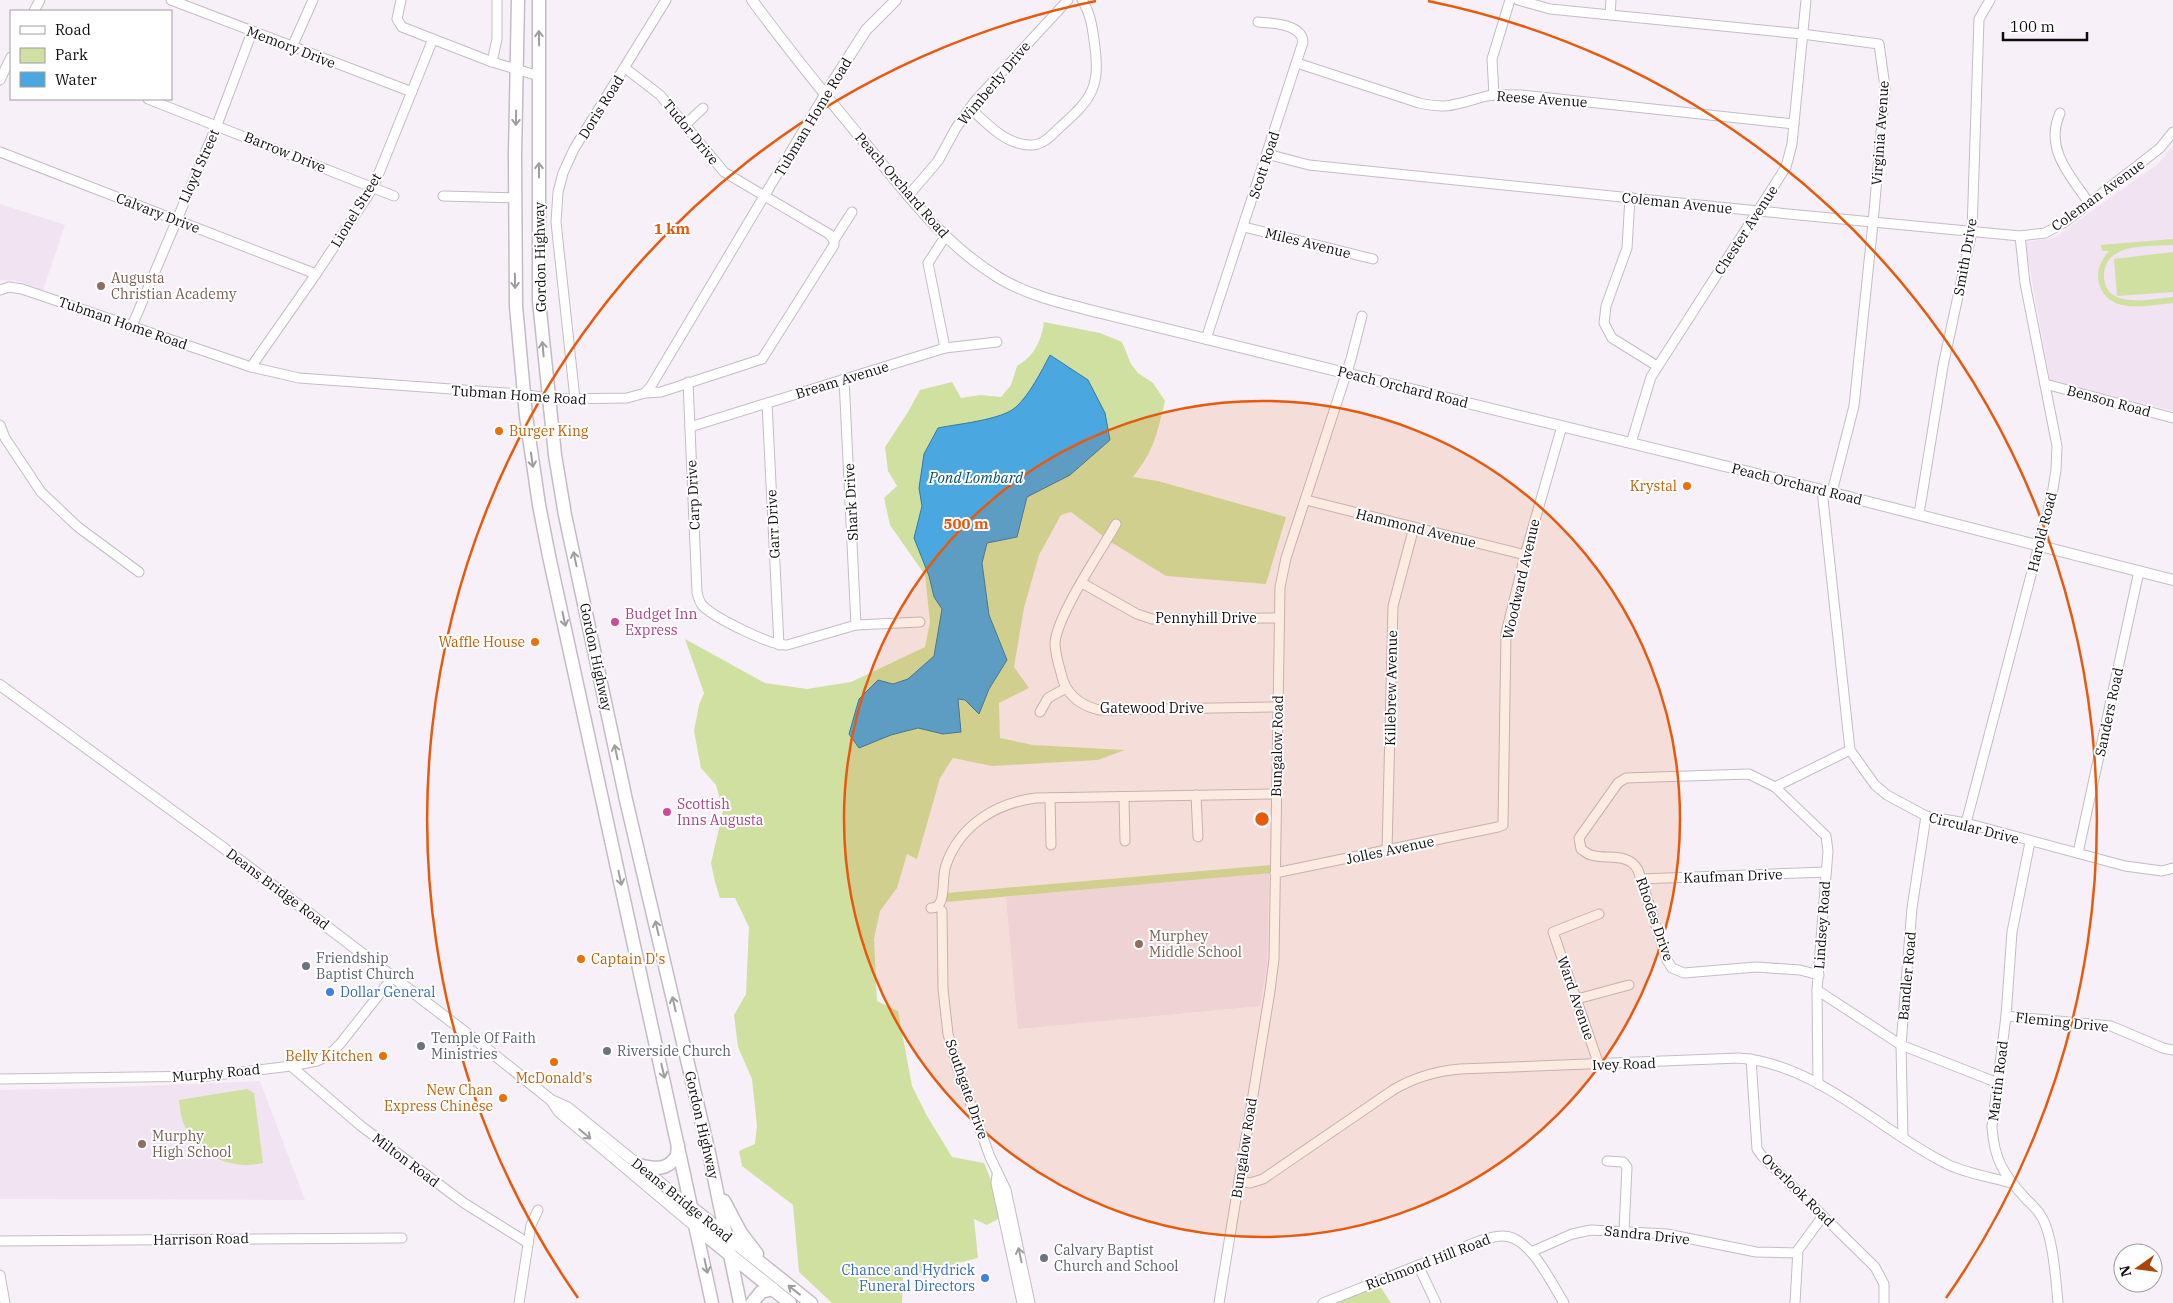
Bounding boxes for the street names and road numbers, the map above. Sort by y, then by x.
street label: Memory Drive [244,22,338,72]
street label: Wimberly Drive [954,38,1034,128]
street label: Tubman Home Road [770,54,856,180]
street label: Doris Road [574,71,628,142]
street label: Virginia Avenue [1867,80,1893,186]
street label: Reese Avenue [1496,87,1588,111]
street label: Tudor Drive [659,96,723,168]
street label: Lloyd Street [175,126,223,206]
street label: Barrow Drive [241,127,329,177]
street label: Peach Orchard Road [851,128,953,242]
street label: Scott Road [1245,129,1283,201]
street label: Coleman Avenue [2048,155,2148,235]
street label: Lionel Street [327,169,385,251]
street label: Chester Avenue [1710,182,1782,278]
street label: Coleman Avenue [1621,188,1733,218]
street label: Calvary Drive [114,189,202,237]
street label: Gordon Highway [530,201,550,312]
street label: Smith Drive [1949,217,1981,297]
street label: Miles Avenue [1263,224,1353,262]
street label: Tubman Home Road [56,292,190,354]
street label: Bream Avenue [793,357,891,403]
street label: Peach Orchard Road [1336,362,1471,412]
street label: Tubman Home Road [451,381,588,409]
street label: Benson Road [2065,381,2153,421]
street label: Peach Orchard Road [1730,459,1865,509]
street label: Carp Drive [682,460,704,530]
street label: Shark Drive [840,463,862,541]
street label: Garr Drive [762,489,784,559]
street label: Harold Road [2023,490,2061,574]
street label: Hammond Avenue [1354,504,1478,552]
street label: Woodward Avenue [1498,517,1544,641]
street label: Gordon Highway [576,601,616,713]
street label: Pennyhill Drive [1155,609,1257,627]
street label: Killebrew Avenue [1381,630,1401,746]
street label: Sanders Road [2091,665,2127,758]
street label: Bungalow Road [1267,695,1287,797]
street label: Gatewood Drive [1100,699,1204,717]
street label: Circular Drive [1927,808,2021,848]
street label: Jolles Avenue [1344,832,1436,868]
street label: Deans Bridge Road [223,844,333,934]
street label: Kaufman Drive [1683,865,1783,887]
street label: Rhodes Drive [1632,875,1678,963]
street label: Lindsey Road [1810,880,1834,970]
street label: Bandler Road [1894,930,1920,1021]
street label: Ward Avenue [1553,954,1599,1042]
street label: Fleming Drive [2015,1008,2109,1036]
street label: Southgate Drive [941,1037,993,1141]
street label: Martin Road [1984,1039,2012,1122]
street label: Ivey Road [1592,1054,1657,1074]
street label: Murphy Road [171,1060,261,1086]
street label: Gordon Highway [681,1069,723,1181]
street label: Bungalow Road [1227,1096,1261,1200]
street label: Milton Road [369,1129,443,1191]
street label: Overlook Road [1758,1150,1839,1231]
street label: Deans Bridge Road [628,1154,736,1246]
street label: Sandra Drive [1603,1222,1691,1248]
street label: Harrison Road [153,1229,250,1249]
street label: Richmond Hill Road [1363,1230,1493,1294]

